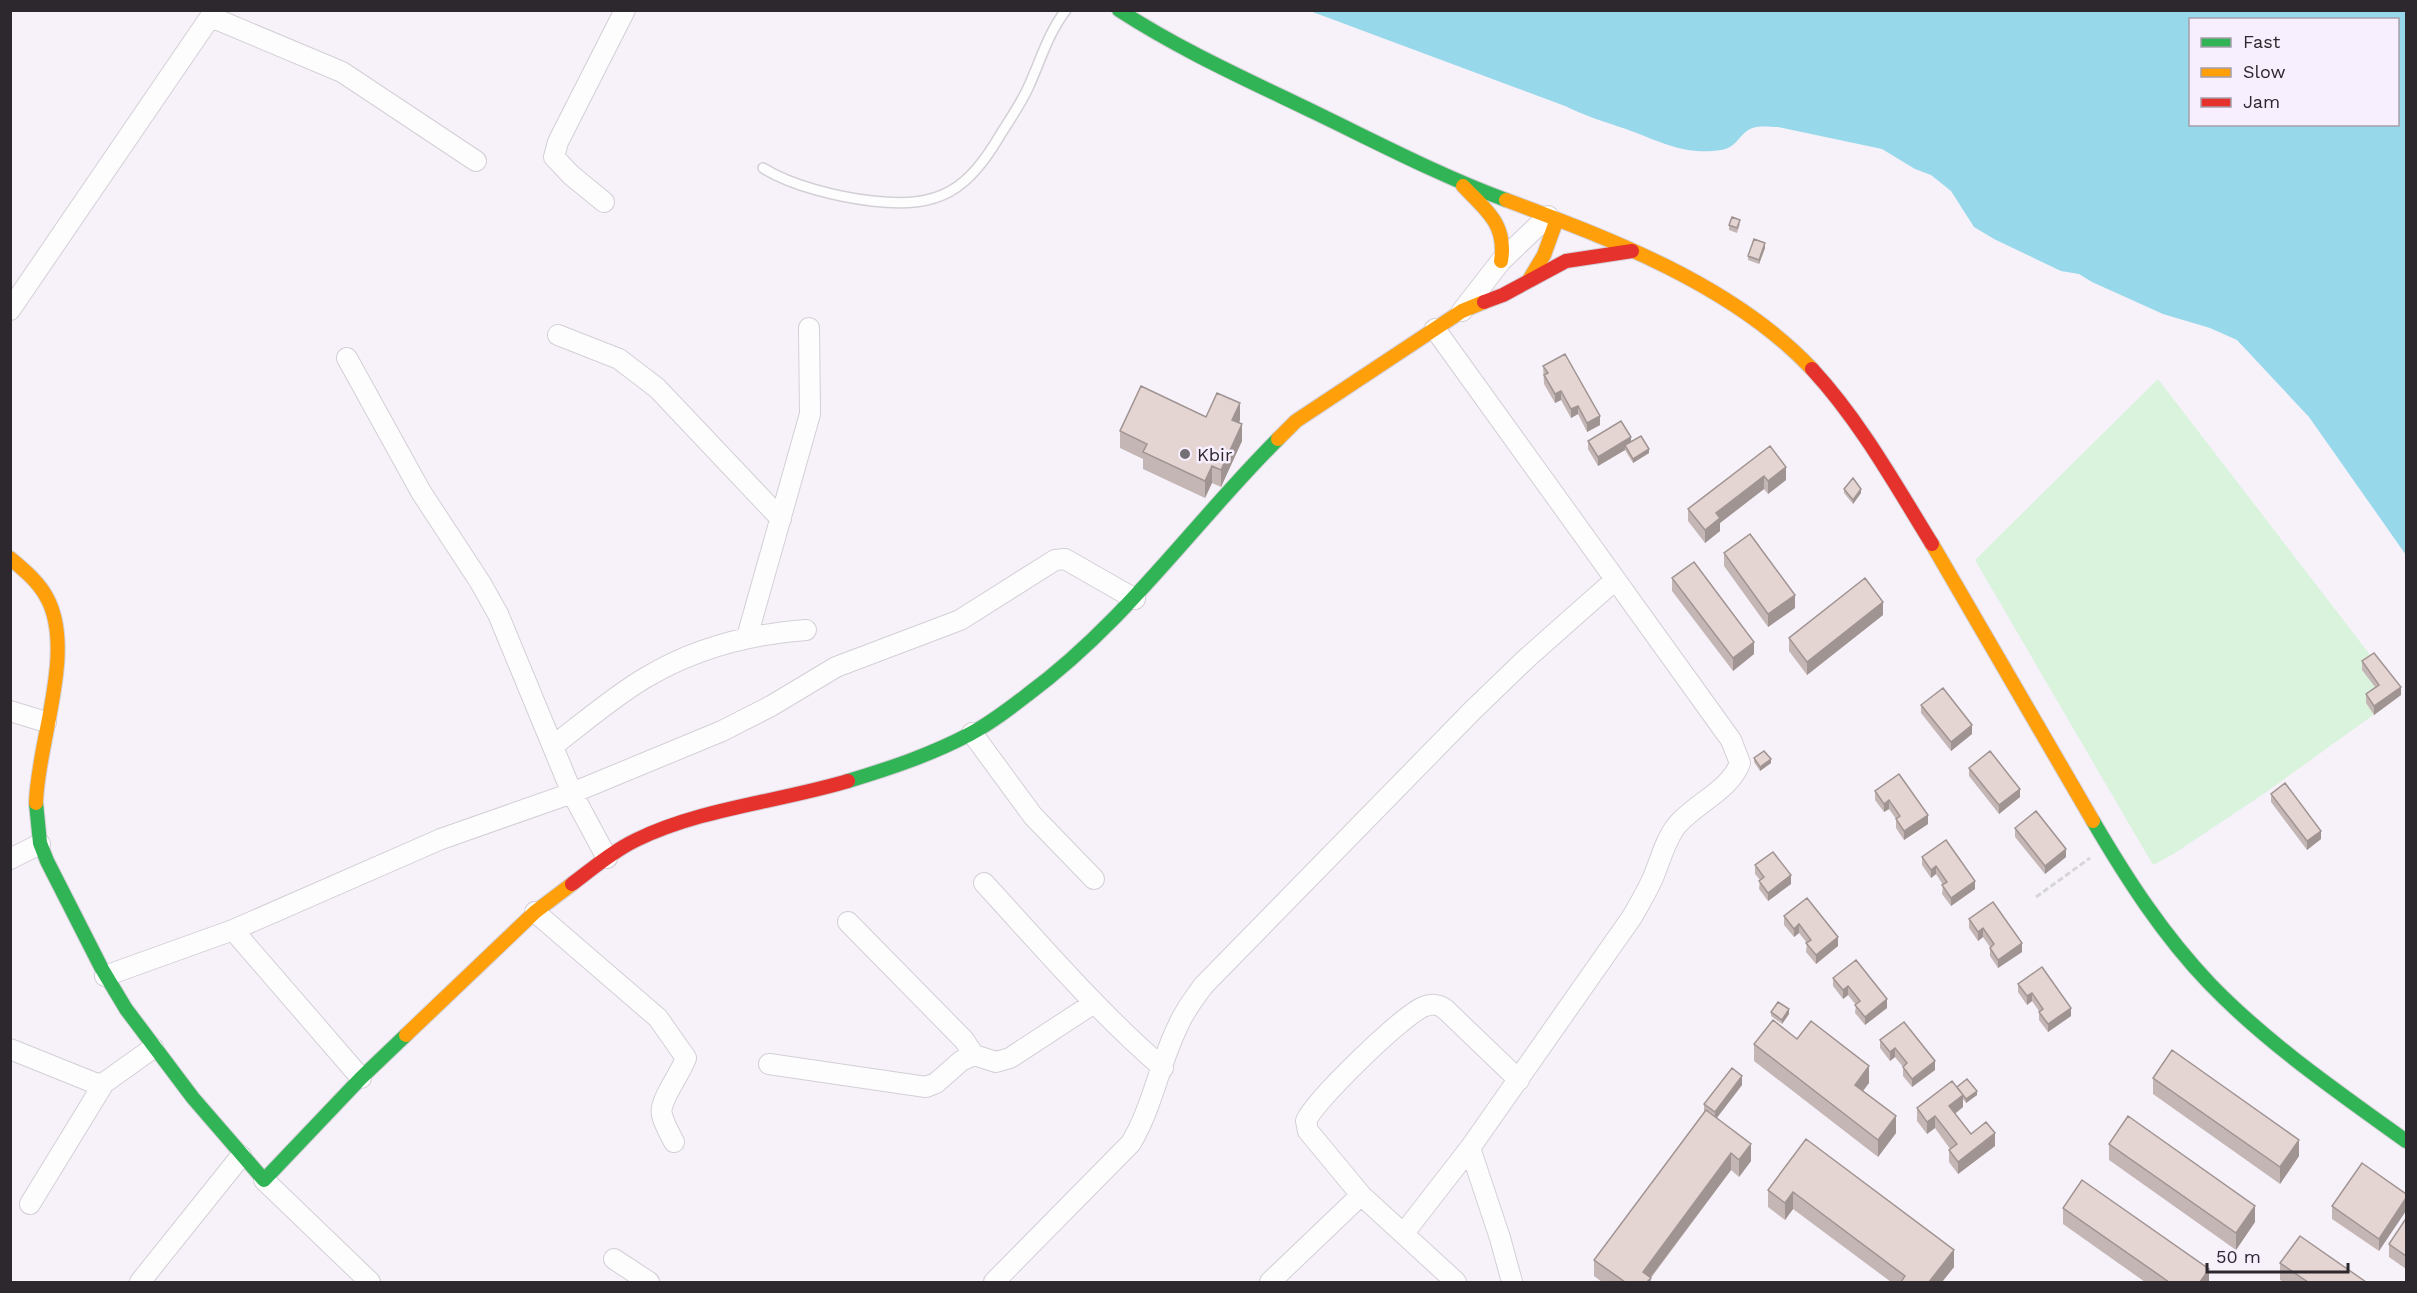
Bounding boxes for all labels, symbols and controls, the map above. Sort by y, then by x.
legend [2189,18,2399,126]
text: Fast [2243,31,2281,52]
text: Slow [2243,61,2286,82]
text: Jam [2243,91,2280,112]
place label: Kbir [1197,444,1232,465]
marker: Kbir [1178,447,1192,461]
scale bar [2207,1236,2348,1274]
text: 50 m [2216,1246,2261,1267]

